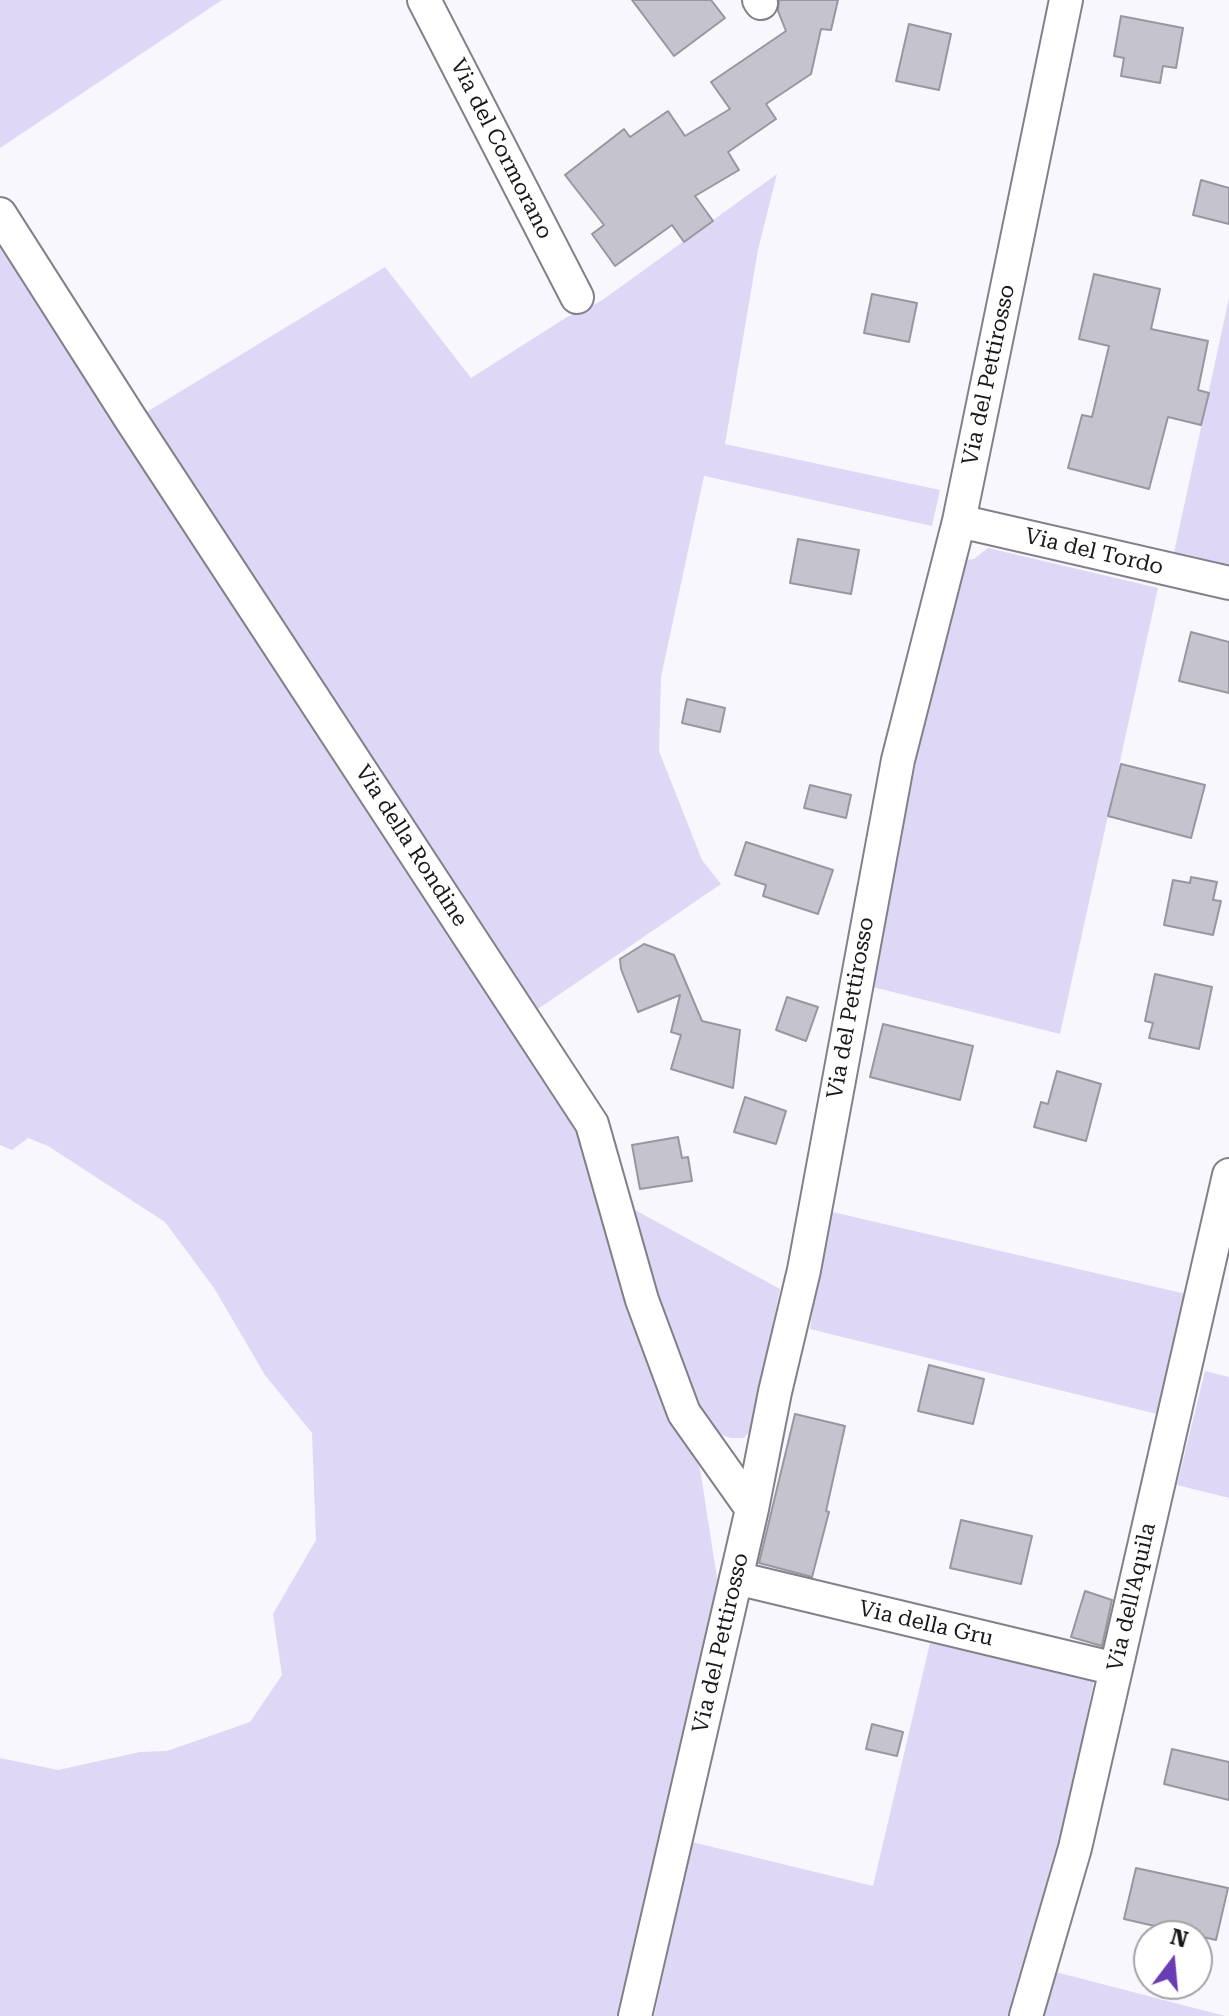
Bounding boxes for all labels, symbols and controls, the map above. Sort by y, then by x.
street label: Via del Cormorano [444,55,558,243]
street label: Via del Pettirosso [957,282,1021,468]
street label: Via del Tordo [1022,523,1166,581]
street label: Via della Rondine [349,760,473,932]
street label: Via del Pettirosso [822,915,880,1101]
street label: Via dell'Aquila [1102,1520,1162,1674]
street label: Via del Pettirosso [687,1550,755,1736]
street label: Via della Gru [856,1596,996,1652]
north arrow [1133,1920,1213,2000]
text: N [1168,1924,1191,1953]

